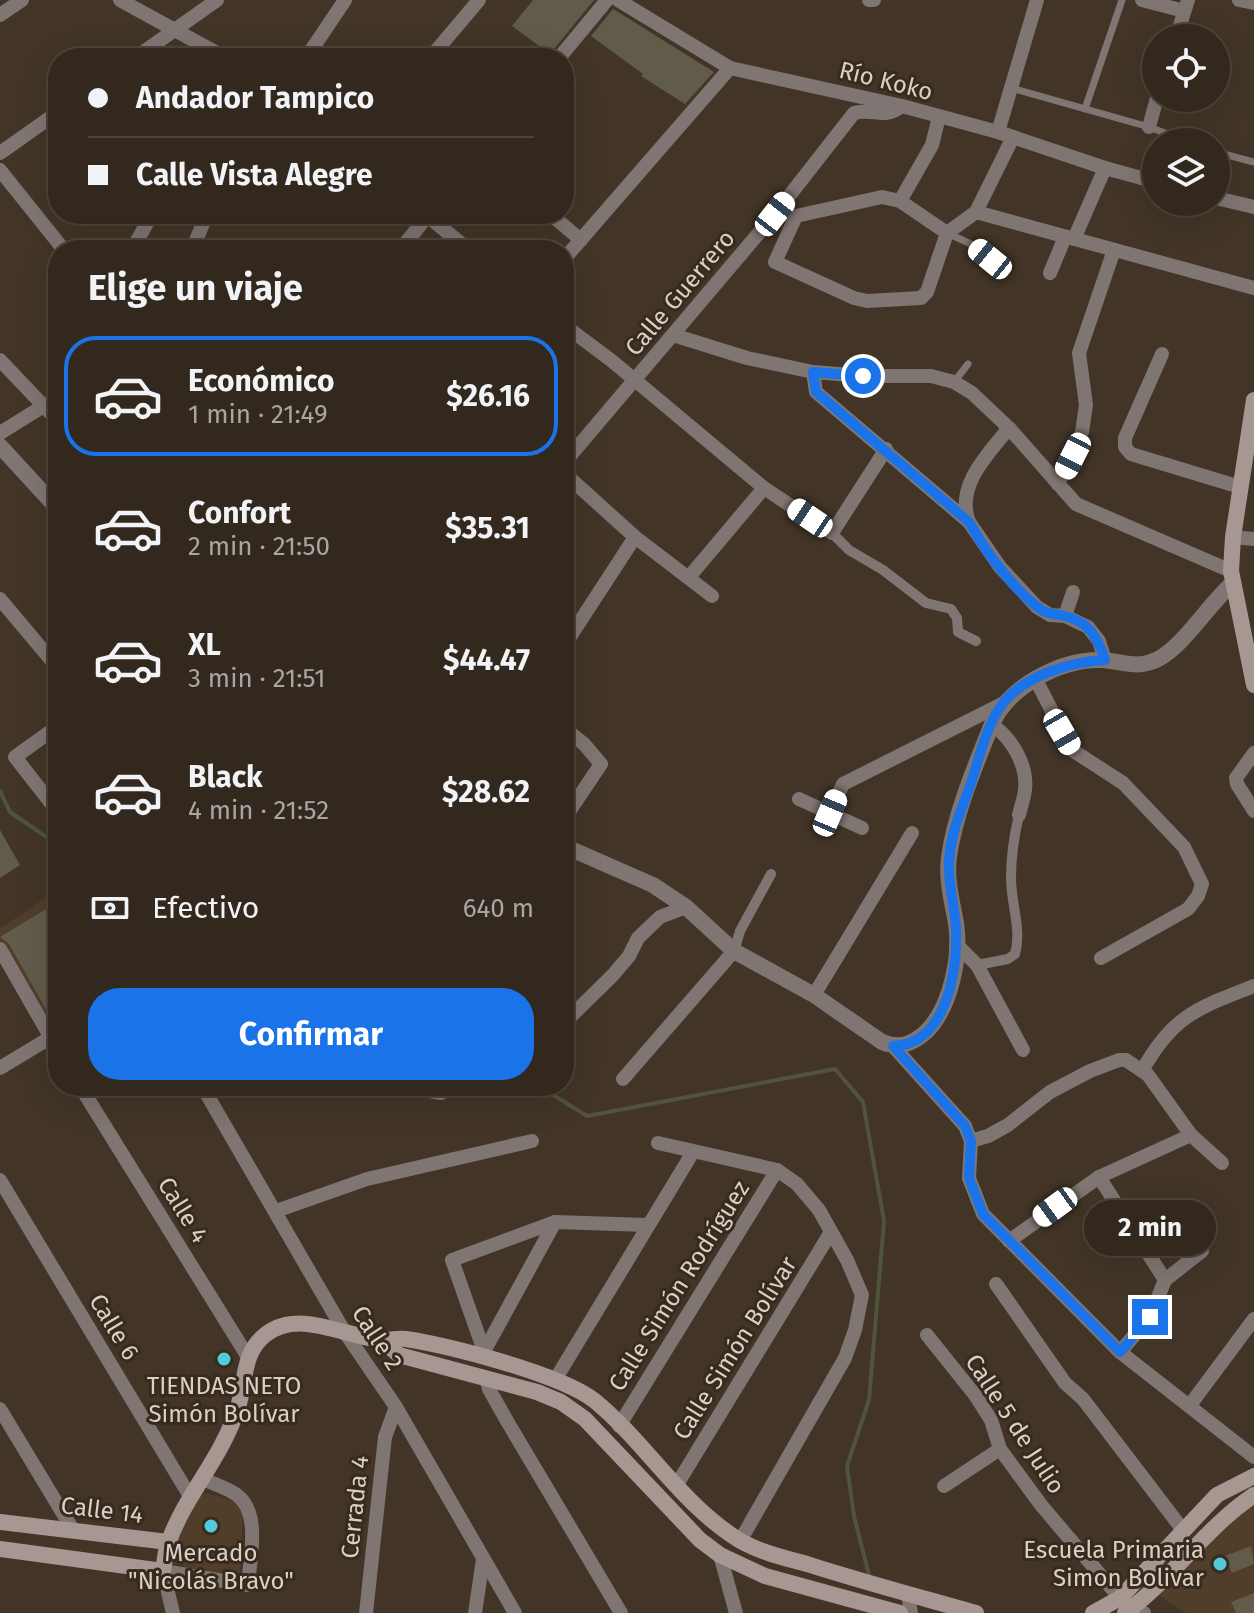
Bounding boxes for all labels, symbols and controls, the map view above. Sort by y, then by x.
map controls [1142,24,1230,216]
button: locate [1142,24,1230,112]
street label: Río Koko [836,56,936,106]
text: Andador Tampico [136,80,374,116]
button: layers [1142,128,1230,216]
text: Calle Vista Alegre [136,157,373,193]
car [751,188,799,240]
street label: Calle Guerrero [619,225,741,361]
car [964,235,1016,283]
text: Elige un viaje [88,266,303,310]
route start [845,358,881,394]
icon: car [92,360,164,432]
text: Económico [188,363,334,399]
text: $26.16 [446,378,530,414]
text: 1 min · 21:49 [188,399,328,430]
car [1051,429,1095,483]
icon: car [92,492,164,564]
text: Confort [188,495,291,531]
car [783,495,837,541]
text: $35.31 [445,510,530,546]
text: 2 min · 21:50 [188,531,330,562]
icon: car [92,624,164,696]
text: XL [188,627,221,663]
text: $44.47 [443,642,530,678]
text: 3 min · 21:51 [188,663,326,694]
car [1040,705,1084,759]
icon: car [92,756,164,828]
text: Black [188,759,263,795]
text: $28.62 [442,774,530,810]
car [810,786,850,840]
text: 4 min · 21:52 [188,795,329,826]
icon: cash [88,886,132,930]
text: Efectivo [152,890,259,926]
text: 640 m [463,893,534,924]
button: Confirmar [88,988,534,1080]
street label: Calle 4 [152,1172,214,1248]
street label: Calle Simón Rodríguez [603,1176,755,1396]
car [1029,1183,1081,1231]
callout: 2 min [1084,1201,1216,1257]
text: 2 min [1118,1212,1182,1243]
street label: Calle Simón Bolívar [667,1251,803,1445]
street label: Calle 6 [83,1289,145,1365]
route end [1132,1299,1168,1335]
street label: Calle 2 [346,1300,408,1376]
street label: Calle 5 de Julio [960,1349,1070,1499]
marker: TIENDAS NETO Simón Bolívar [215,1350,233,1368]
place label: TIENDAS NETO Simón Bolívar [147,1372,301,1428]
street label: Cerrada 4 [336,1454,374,1560]
street label: Calle 14 [59,1491,145,1529]
marker: Mercado "Nicolás Bravo" [202,1517,220,1535]
place label: Escuela Primaria Simon Bolivar [1023,1536,1205,1592]
place label: Mercado "Nicolás Bravo" [128,1539,294,1595]
marker: Escuela Primaria Simon Bolivar [1211,1555,1229,1573]

